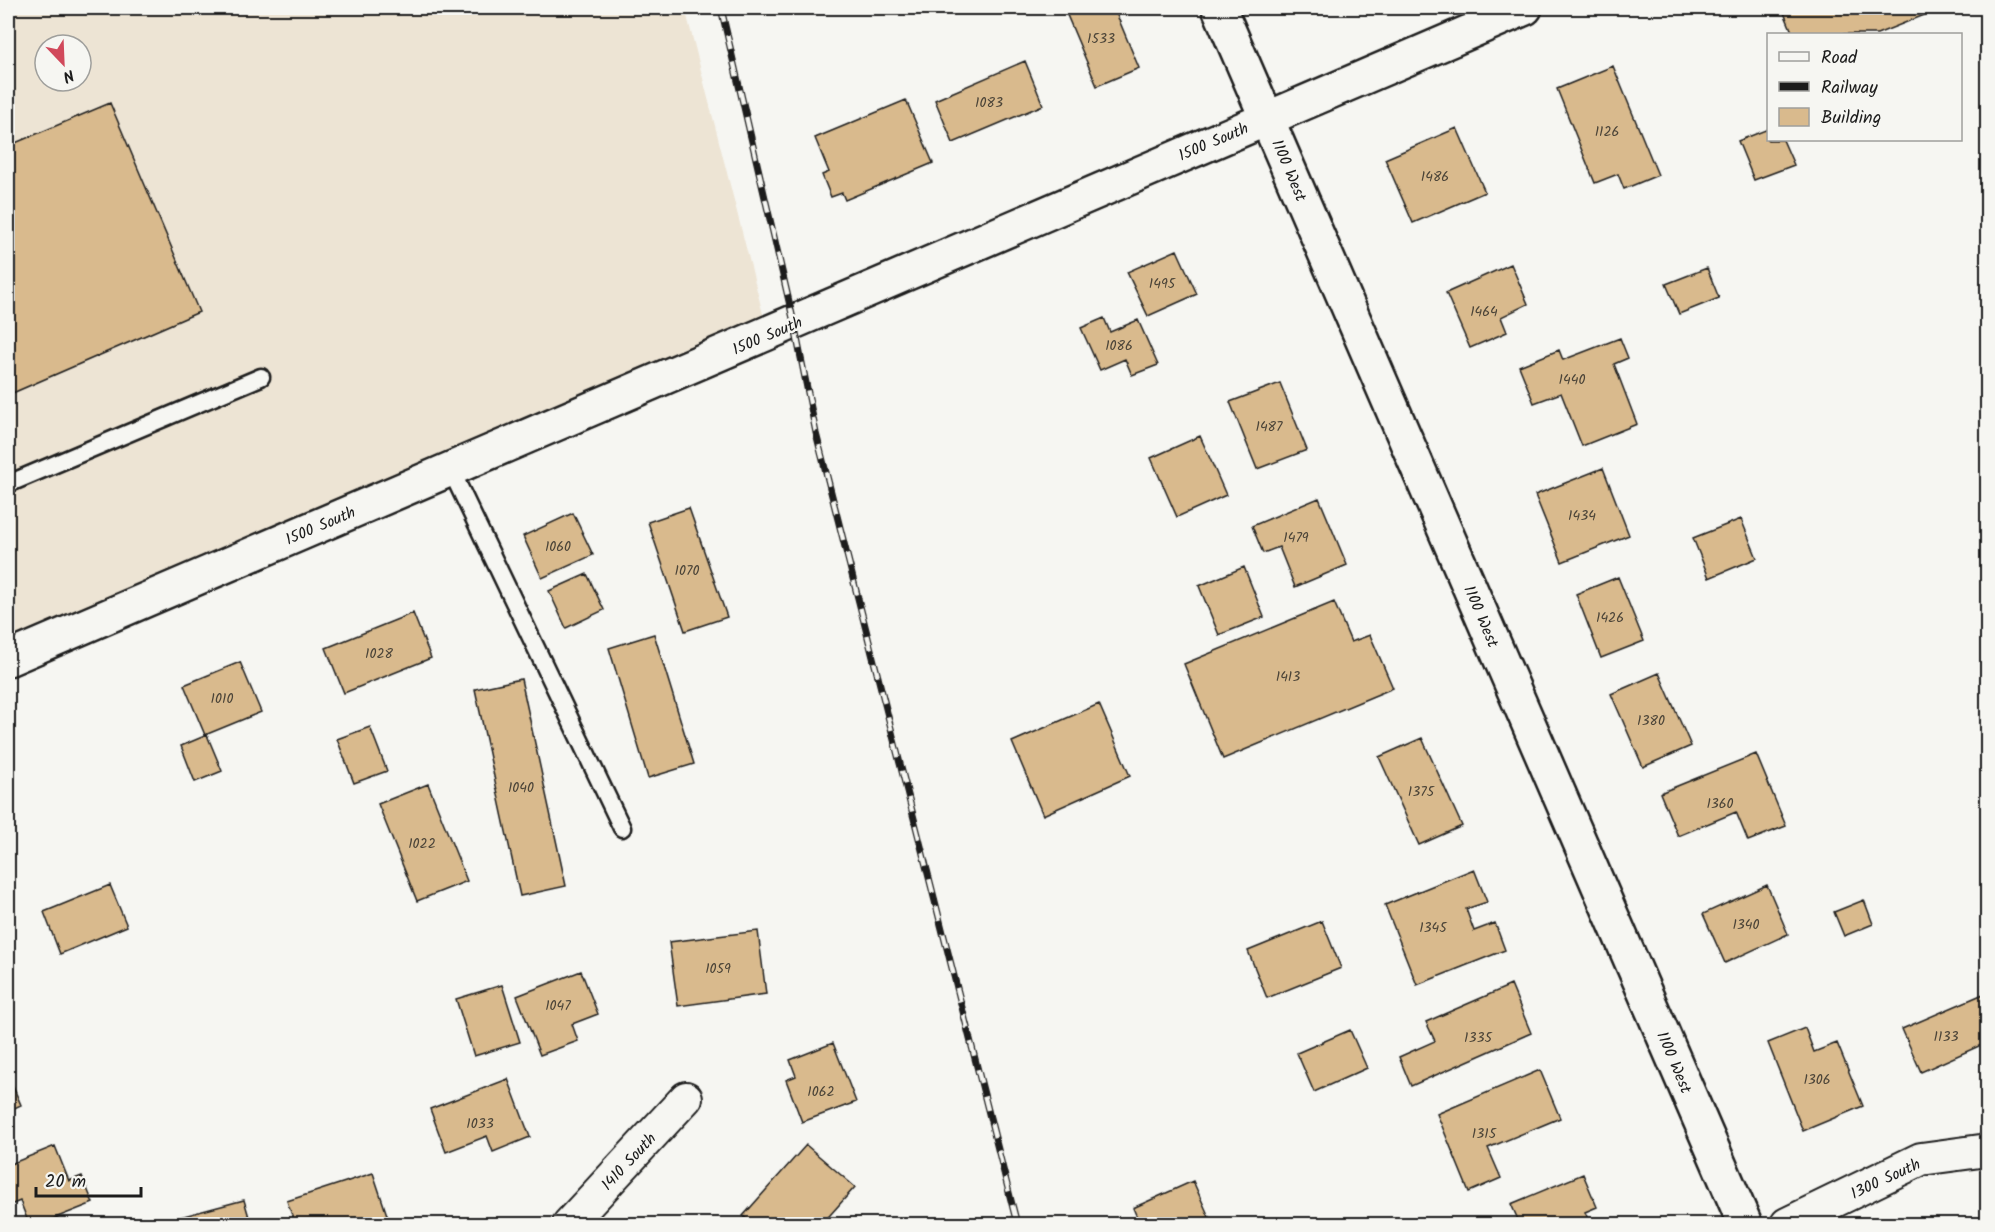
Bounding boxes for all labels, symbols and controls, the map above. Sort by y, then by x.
house number: 1533 [1087,28,1115,50]
north arrow [33,33,93,93]
legend [1767,33,1962,141]
text: Road [1821,44,1858,73]
text: N [59,62,78,89]
text: Railway [1821,74,1878,103]
house number: 1083 [975,92,1003,114]
text: Building [1821,104,1881,133]
street label: 1500 South [1175,116,1253,168]
house number: 1126 [1595,121,1619,143]
street label: 1100 West [1264,136,1313,206]
house number: 1486 [1421,166,1449,188]
house number: 1495 [1149,273,1177,295]
house number: 1464 [1470,301,1498,323]
street label: 1500 South [729,310,807,362]
house number: 1086 [1105,335,1133,357]
house number: 1440 [1559,369,1585,391]
house number: 1487 [1256,416,1283,438]
street label: 1500 South [282,500,360,552]
house number: 1434 [1568,505,1596,527]
house number: 1479 [1283,527,1309,549]
house number: 1060 [545,536,571,558]
house number: 1070 [675,560,699,582]
street label: 1100 West [1456,582,1505,652]
house number: 1426 [1596,607,1624,629]
house number: 1028 [365,643,394,665]
house number: 1413 [1276,666,1300,688]
house number: 1010 [211,688,233,710]
house number: 1380 [1637,710,1665,732]
house number: 1040 [508,777,534,799]
house number: 1375 [1408,781,1436,803]
house number: 1360 [1706,793,1734,815]
house number: 1022 [408,833,436,855]
house number: 1340 [1732,914,1760,936]
house number: 1345 [1419,917,1448,939]
house number: 1059 [705,958,731,980]
house number: 1047 [545,995,571,1017]
house number: 1133 [1934,1026,1958,1048]
house number: 1335 [1464,1027,1493,1049]
street label: 1100 West [1649,1028,1698,1098]
house number: 1306 [1803,1069,1831,1091]
house number: 1062 [807,1081,835,1103]
house number: 1033 [466,1113,494,1135]
house number: 1315 [1472,1123,1498,1145]
street label: 1410 South [596,1127,663,1197]
street label: 1300 South [1846,1152,1925,1206]
scale bar [36,1160,141,1198]
text: 20 m [45,1168,86,1197]

